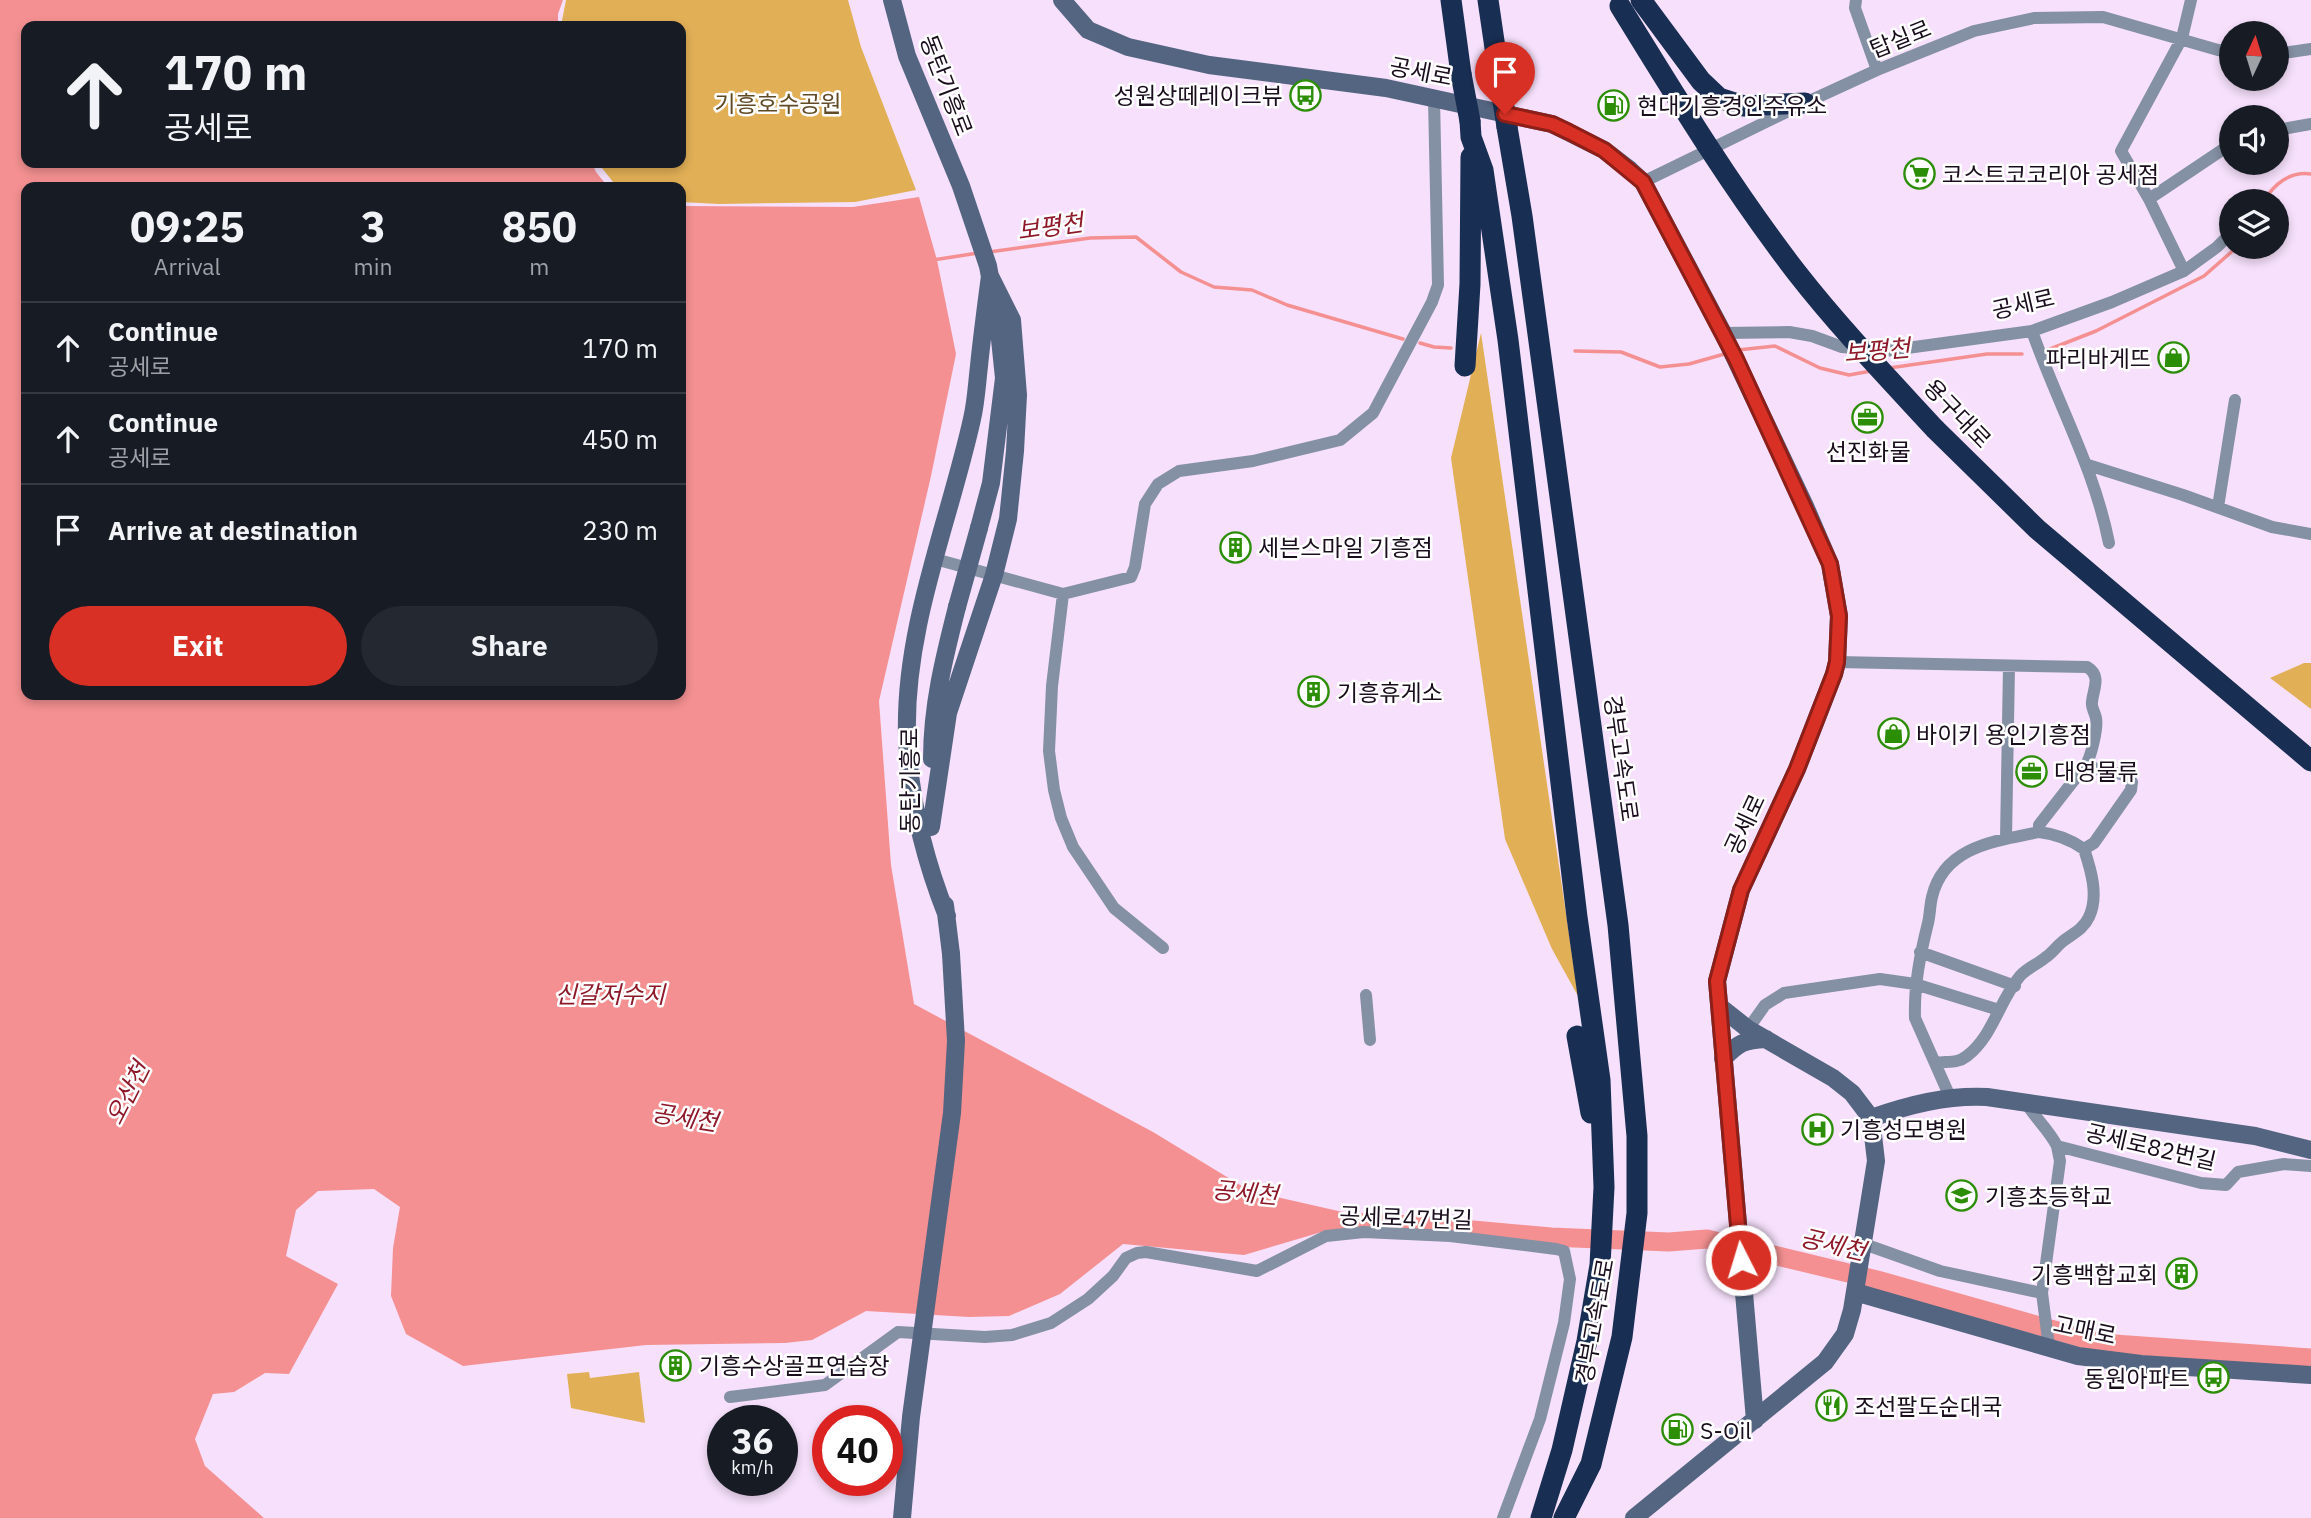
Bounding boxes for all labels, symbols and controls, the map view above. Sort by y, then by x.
street label: 탑실로 [1865,12,1935,64]
north arrow [2219,21,2289,91]
map controls [2219,21,2289,259]
street label: 동탄기흥로 [914,30,980,140]
text: 170 m [164,40,308,103]
pin [1475,42,1535,114]
icon: ahead [49,49,140,140]
street label: 공세로 [1387,50,1455,92]
icon: arrive [1486,53,1524,91]
bus stop icon: 성원상떼레이크뷰 [1289,78,1323,112]
place label: 성원상떼레이크뷰 [1114,80,1283,110]
park label: 기흥호수공원 [715,88,841,118]
fuel station icon: 현대기흥경인주유소 [1597,88,1631,122]
place label: 현대기흥경인주유소 [1637,90,1827,120]
button: sound [2219,105,2289,175]
text: 공세로 [164,106,252,148]
supermarket icon: 코스트코코리아 공세점 [1902,157,1936,191]
place label: 코스트코코리아 공세점 [1942,159,2159,189]
button: layers [2219,189,2289,259]
text: 09:25 [130,199,245,254]
text: 3 [360,199,386,254]
text: 850 [501,199,577,254]
water label: 보평천 [1015,205,1088,246]
text: Arrival [154,251,221,281]
text: min [354,251,392,281]
text: m [529,251,549,281]
street label: 공세로 [1989,281,2057,325]
text: Continue [108,314,218,348]
icon: ahead [49,329,87,367]
text: 170 m [582,331,658,365]
water label: 보평천 [1843,331,1914,369]
shop icon: 파리바게뜨 [2157,341,2191,375]
place label: 파리바게뜨 [2045,343,2151,373]
text: 공세로 [108,351,171,381]
street label: 용구대로 [1918,372,1998,454]
office icon: 선진화물 [1851,400,1885,434]
text: Continue [108,405,218,439]
icon: ahead [49,420,87,458]
text: 450 m [582,422,658,456]
place label: 선진화물 [1826,436,1910,466]
text: 공세로 [108,442,171,472]
icon: arrive [49,511,87,549]
text: Arrive at destination [108,513,358,547]
text: 230 m [582,513,658,547]
building icon: 세븐스마일 기흥점 [1218,530,1252,564]
place label: 세븐스마일 기흥점 [1258,532,1433,562]
button: Exit [49,606,347,686]
button: Share [361,606,658,686]
building icon: 기흥휴게소 [1297,675,1331,709]
place label: 기흥휴게소 [1337,677,1443,707]
street label: 경부고속도로 [1598,693,1646,823]
shop icon: 바이키 용인기흥점 [1876,717,1910,751]
place label: 바이키 용인기흥점 [1916,719,2091,749]
street label: 동탄기흥로 [894,727,924,833]
office icon: 대영물류 [2014,754,2048,788]
place label: 대영물류 [2054,756,2139,786]
street label: 공세로 [1717,789,1771,859]
water label: 신갈저수지 [555,978,667,1010]
water label: 오산천 [98,1054,158,1130]
water label: 공세천 [650,1096,723,1138]
hospital icon: 기흥성모병원 [1800,1112,1834,1146]
place label: 기흥성모병원 [1840,1114,1967,1144]
street label: 공세로82번길 [2083,1116,2219,1176]
water label: 공세천 [1211,1173,1282,1211]
school or university icon: 기흥초등학교 [1945,1179,1979,1213]
place label: 기흥초등학교 [1985,1181,2112,1211]
street label: 공세로47번길 [1339,1200,1473,1234]
water label: 공세천 [1797,1221,1872,1268]
position arrow [1704,1223,1778,1297]
street label: 경부고속도로 [1568,1256,1620,1386]
building icon: 기흥백합교회 [2164,1257,2198,1291]
place label: 기흥백합교회 [2031,1259,2158,1289]
street label: 고매로 [2051,1308,2119,1350]
building icon: 기흥수상골프연습장 [659,1348,693,1382]
place label: 기흥수상골프연습장 [699,1350,889,1380]
bus stop icon: 동원아파트 [2196,1361,2230,1395]
place label: 동원아파트 [2084,1363,2190,1393]
restaurant icon: 조선팔도순대국 [1814,1389,1848,1423]
place label: 조선팔도순대국 [1854,1391,2002,1421]
speed limit sign: 40 [812,1405,903,1496]
fuel station icon: S-Oil [1660,1413,1694,1447]
place label: S-Oil [1700,1415,1751,1445]
text: 36 [731,1418,774,1464]
text: km/h [731,1456,774,1479]

